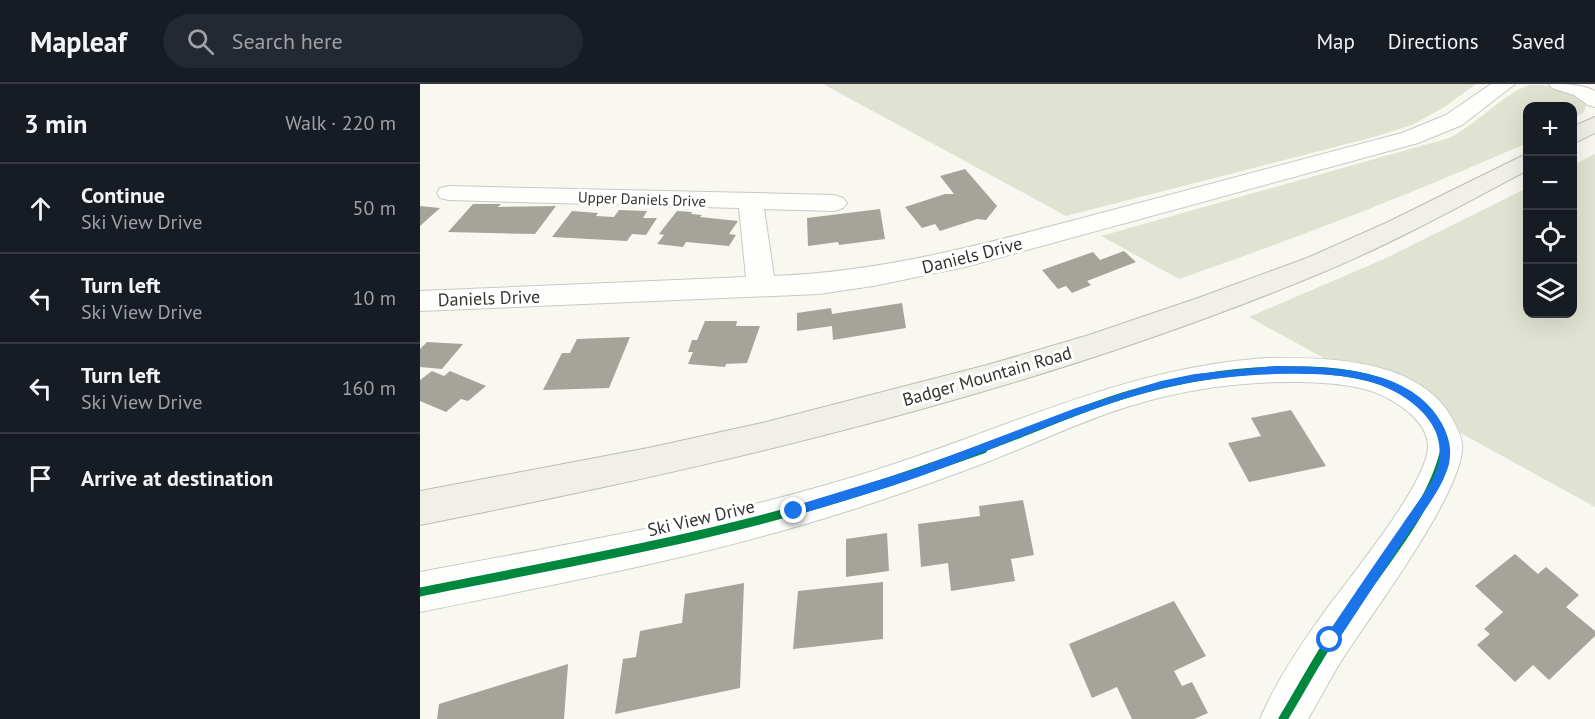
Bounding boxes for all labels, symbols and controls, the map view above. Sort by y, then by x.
search box [163,14,583,68]
text: Mapleaf [30,23,127,60]
icon: search [184,25,217,58]
text: Search here [232,27,343,55]
text: Map [1316,28,1355,55]
text: Directions [1388,28,1479,55]
text: Saved [1512,28,1565,55]
map controls [1523,102,1577,318]
button: + [1523,102,1577,156]
text: 3 min [24,107,87,140]
text: Walk · 220 m [285,110,396,136]
button: − [1523,156,1577,210]
text: Continue [81,181,165,209]
street label: Upper Daniels Drive [578,187,706,211]
icon: ahead [24,192,57,225]
text: 50 m [353,195,396,221]
text: Ski View Drive [81,209,202,235]
button: locate [1523,210,1577,264]
street label: Daniels Drive [919,231,1025,279]
button: layers [1523,264,1577,318]
text: Turn left [81,271,161,299]
icon: left [24,282,57,315]
text: 10 m [353,285,396,311]
street label: Daniels Drive [437,285,541,311]
text: Ski View Drive [81,299,202,325]
street label: Badger Mountain Road [900,341,1074,411]
text: Turn left [81,361,161,389]
icon: left [24,372,57,405]
text: 160 m [342,375,396,401]
text: Ski View Drive [81,389,202,415]
icon: arrive [24,462,57,495]
text: Arrive at destination [81,464,273,492]
street label: Ski View Drive [645,495,757,541]
route end [780,497,806,523]
route start [1316,626,1342,652]

